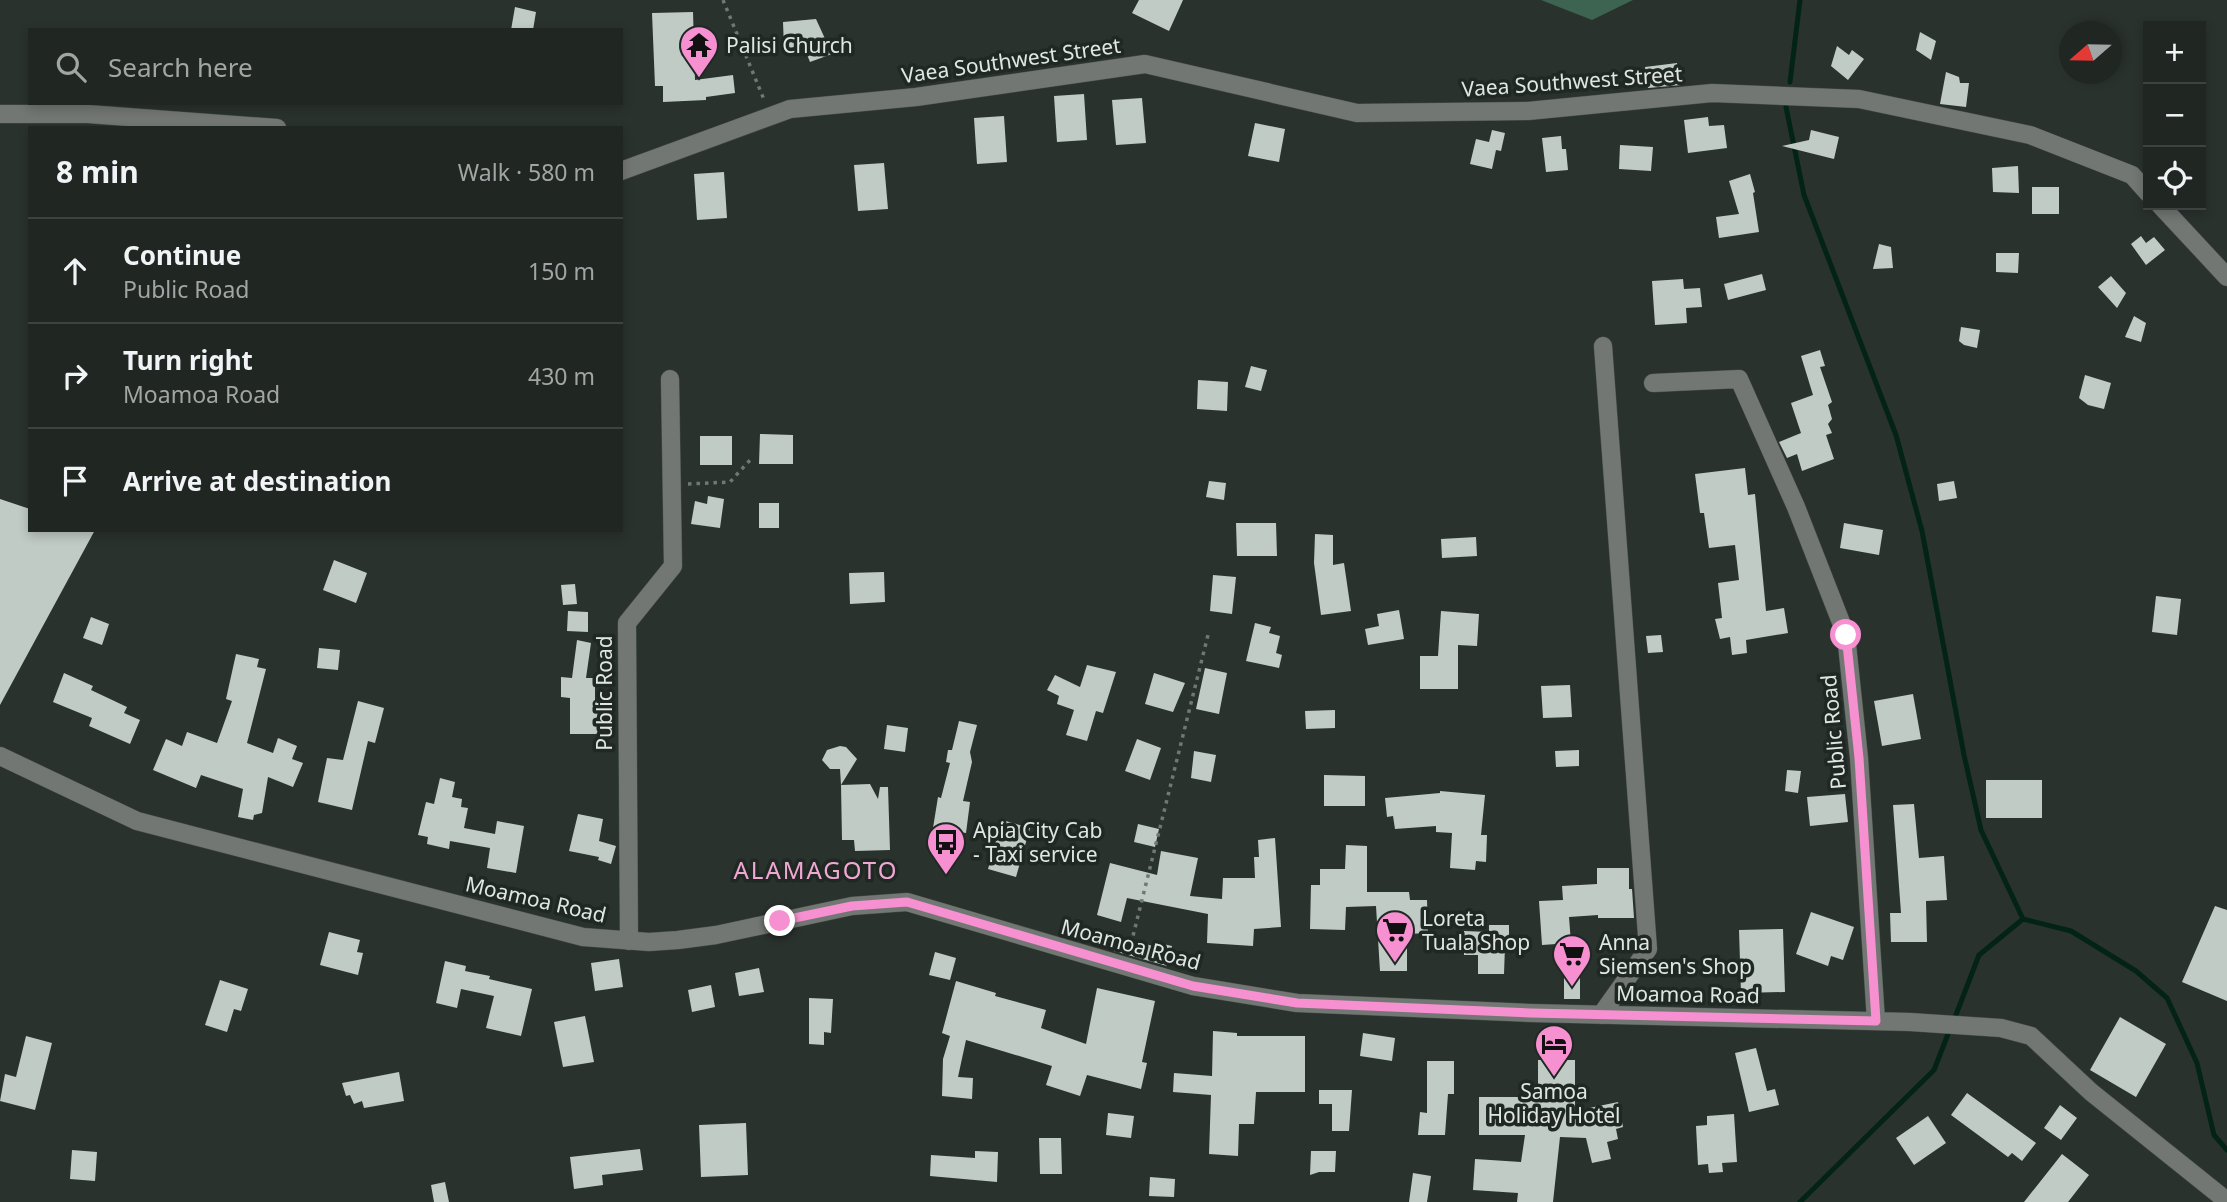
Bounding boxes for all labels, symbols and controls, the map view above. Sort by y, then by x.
north arrow [2059,21,2122,84]
map controls [2143,21,2206,210]
button: + [2143,21,2206,84]
temple icon: Palisi Church [678,24,720,79]
search box [28,28,623,105]
place label: Palisi Church [726,31,853,59]
street label: Vaea Southwest Street [900,31,1123,89]
icon: search [52,48,90,86]
text: Search here [108,49,253,85]
street label: Vaea Southwest Street [1461,59,1684,103]
button: − [2143,84,2206,147]
button: locate [2143,147,2206,210]
text: 8 min [56,151,139,192]
text: Walk · 580 m [458,156,595,188]
text: Continue [123,237,241,273]
icon: ahead [56,252,94,290]
text: 150 m [528,255,595,287]
text: Public Road [123,273,249,305]
text: Turn right [123,342,253,378]
icon: right [56,357,94,395]
text: 430 m [528,360,595,392]
text: Moamoa Road [123,378,280,410]
icon: arrive [56,462,94,500]
text: Arrive at destination [123,463,392,499]
route start [1830,619,1861,650]
street label: Public Road [590,635,618,751]
street label: Public Road [1814,673,1852,791]
place label: Apia City Cab - Taxi service [973,816,1102,868]
bus stop icon: Apia City Cab - Taxi service [925,821,967,876]
district label: ALAMAGOTO [734,853,898,886]
street label: Moamoa Road [463,869,609,929]
place label: Loreta Tuala Shop [1422,904,1530,956]
route end [764,905,795,936]
supermarket icon: Loreta Tuala Shop [1374,909,1416,964]
street label: Moamoa Road [1058,912,1204,976]
place label: Anna Siemsen's Shop [1599,928,1752,980]
supermarket icon: Anna Siemsen's Shop [1551,933,1593,988]
street label: Moamoa Road [1616,979,1760,1009]
hotel icon: Samoa Holiday Hotel [1533,1023,1575,1078]
place label: Samoa Holiday Hotel [1487,1077,1621,1129]

